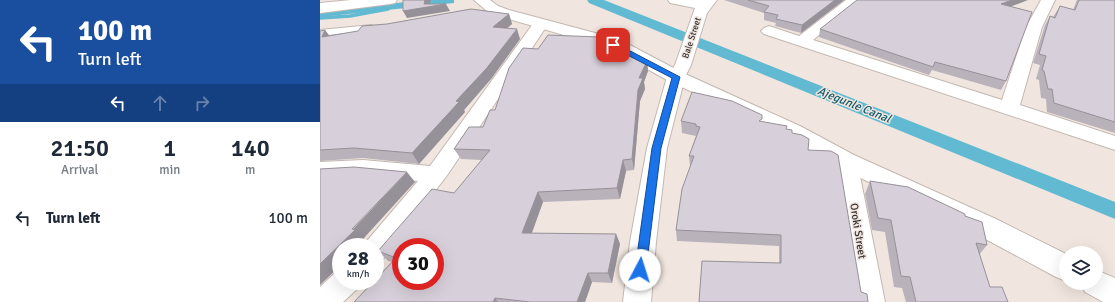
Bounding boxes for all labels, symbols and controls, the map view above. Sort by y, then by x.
text: 100 m [78,14,152,48]
icon: left [12,16,64,68]
street label: Bale Street [680,16,704,60]
pin [596,28,630,62]
icon: arrive [602,34,624,56]
text: Turn left [78,48,141,70]
water label: Ajegunle Canal [815,84,894,127]
icon: left [107,92,129,114]
icon: ahead [149,92,171,114]
icon: right [191,92,213,114]
text: 21:50 [50,133,109,163]
text: 1 [163,133,176,163]
text: 140 [231,133,270,163]
text: Arrival [61,162,98,178]
text: min [159,162,180,178]
text: m [245,162,255,178]
street label: Oroki Street [847,202,869,260]
icon: left [12,207,34,229]
text: Turn left [46,209,100,227]
text: 100 m [268,209,308,227]
speed limit sign: 30 [392,238,444,290]
text: 28 [347,246,369,271]
map controls [1059,246,1103,290]
button: layers [1059,246,1103,290]
position arrow [619,249,661,291]
text: km/h [347,268,369,280]

